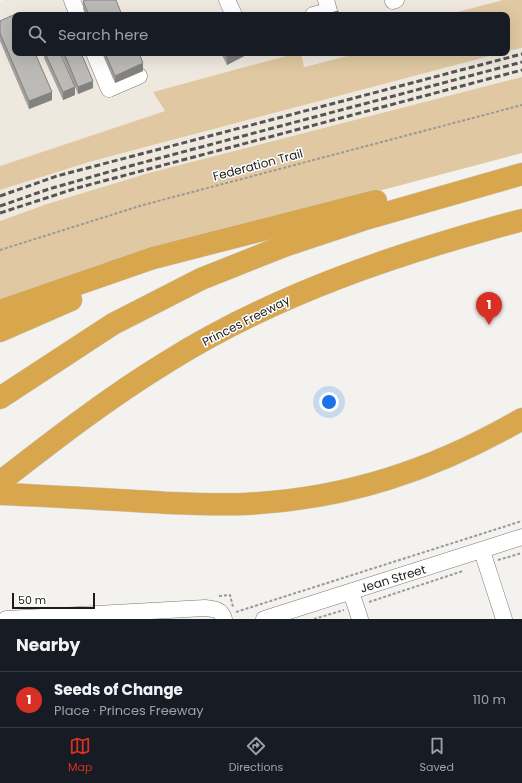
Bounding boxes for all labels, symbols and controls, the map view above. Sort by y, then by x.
search box [12,12,510,56]
icon: search [26,23,48,45]
text: Search here [58,24,148,45]
street label: Federation Trail [211,144,305,185]
street label: Princes Freeway [199,291,293,350]
pin: 1 [476,292,502,325]
your location [319,392,339,412]
street label: Jean Street [358,560,428,597]
scale bar [12,591,95,610]
text: 50 m [18,592,46,608]
text: Nearby [16,633,80,657]
text: Seeds of Change [54,679,183,700]
text: 1 [27,690,31,709]
text: 110 m [473,690,506,709]
text: Place · Princes Freeway [54,701,204,720]
tab: Map [68,735,92,776]
tab: Directions [229,735,283,776]
tab: Saved [420,735,454,776]

